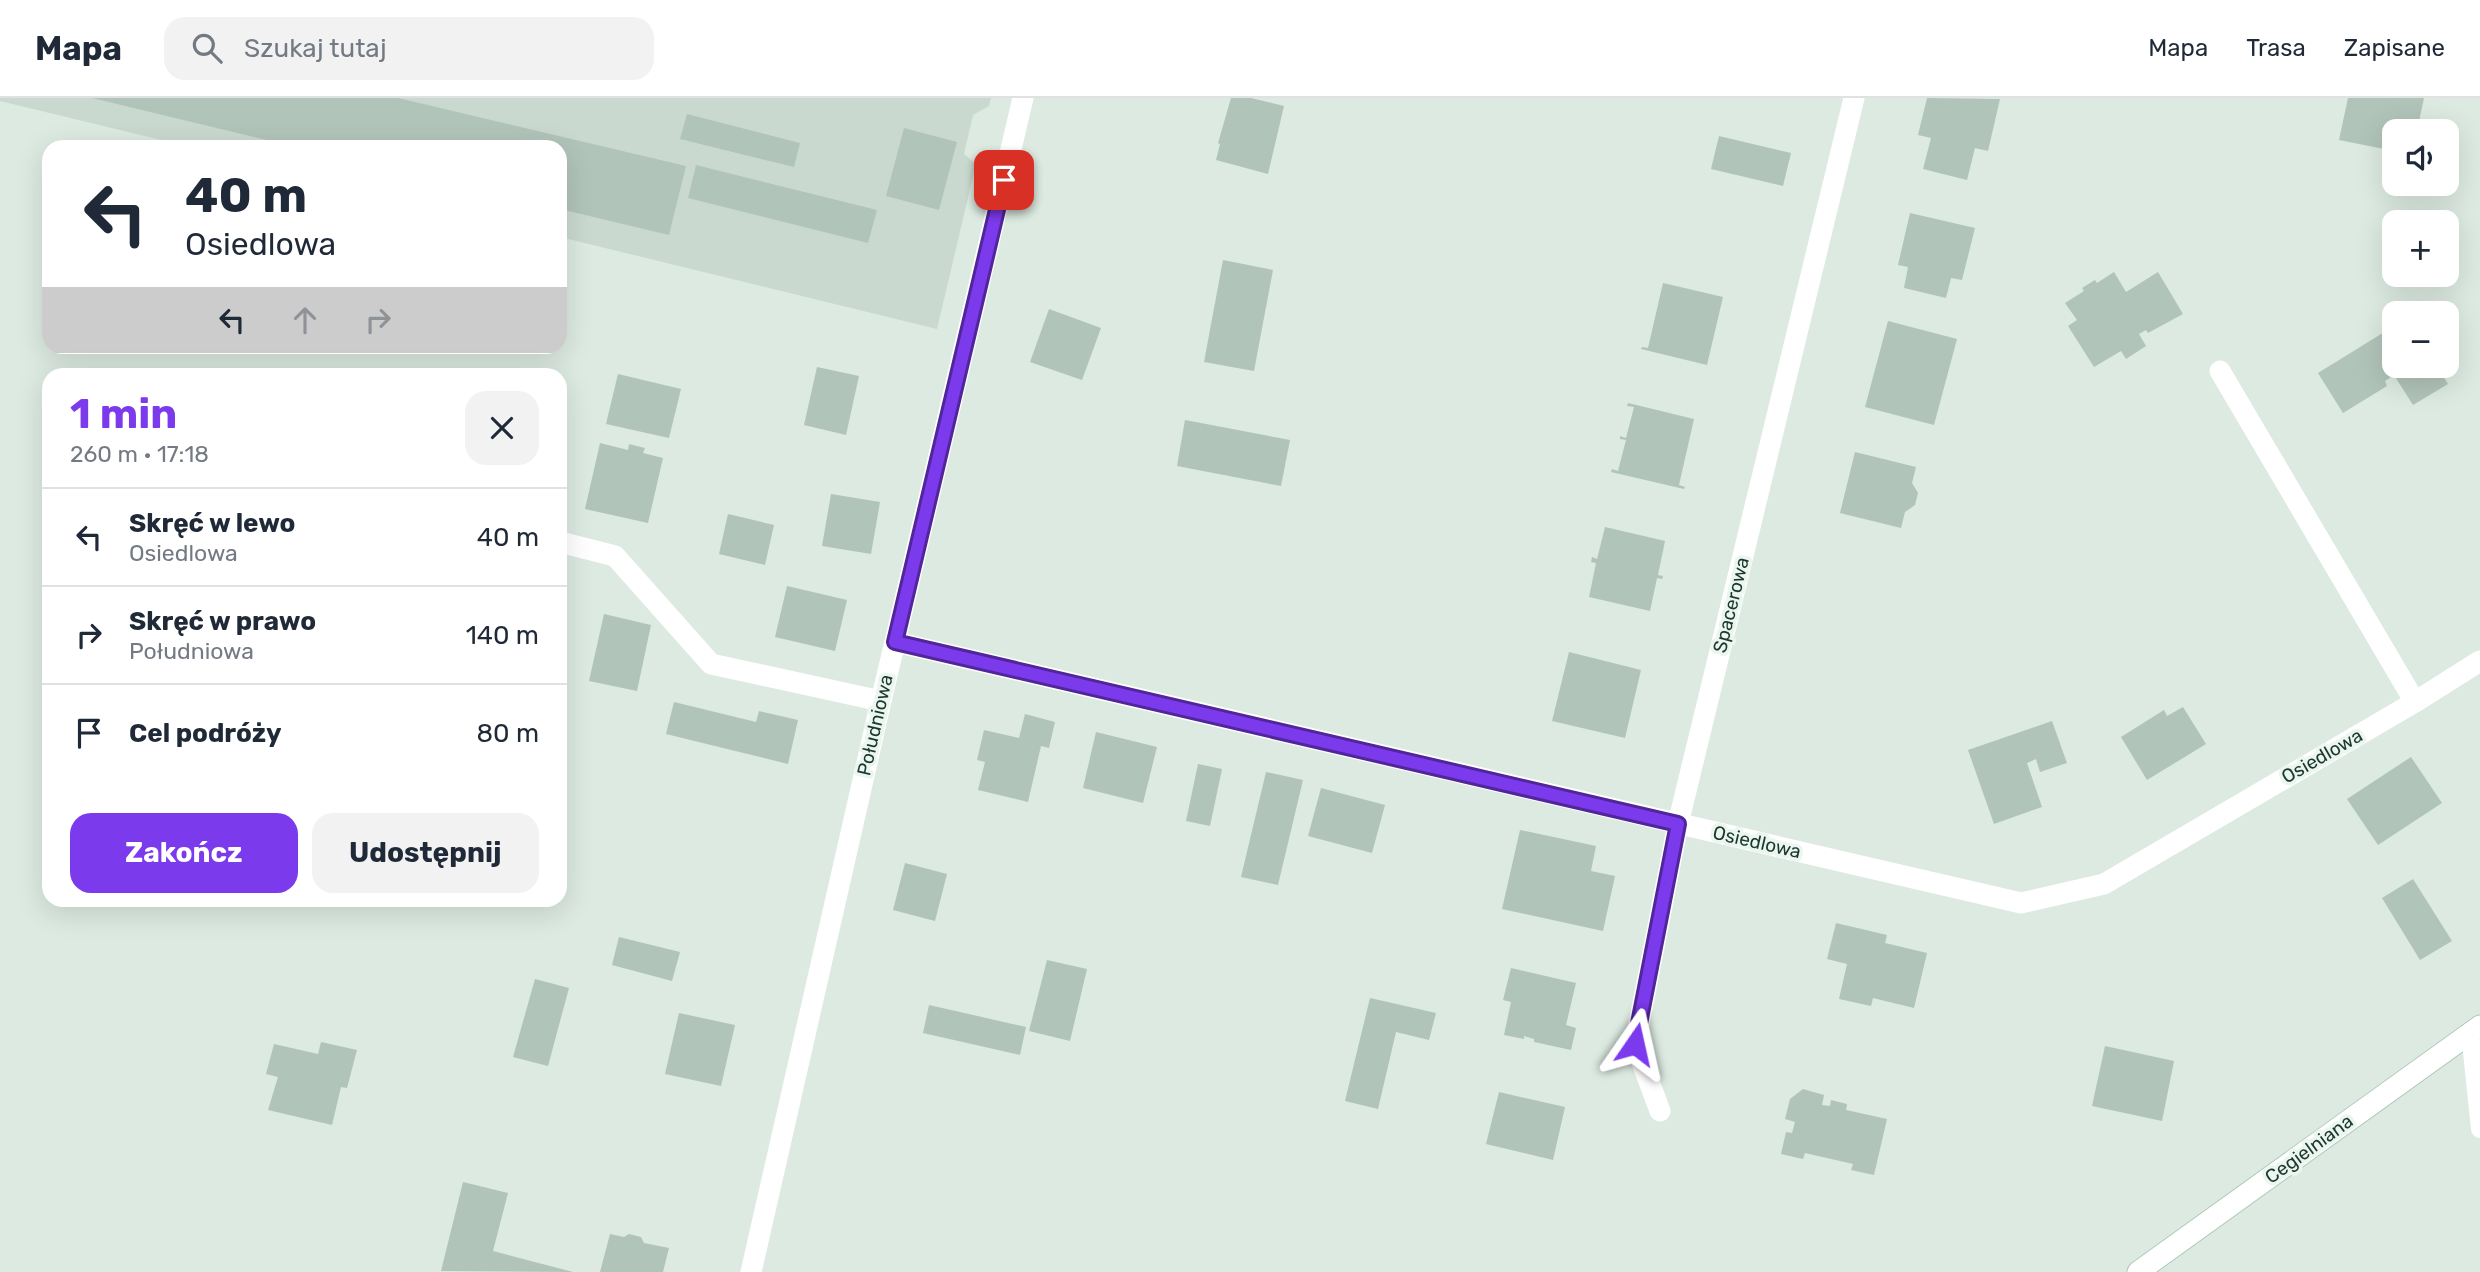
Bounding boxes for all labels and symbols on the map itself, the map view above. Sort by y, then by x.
pin [974,150,1034,210]
street label: Spacerowa [1708,555,1754,655]
street label: Południowa [852,672,898,778]
street label: Osiedlowa [2277,724,2367,788]
street label: Osiedlowa [1711,821,1803,863]
position arrow [1598,1007,1672,1081]
street label: Cegielniana [2261,1109,2357,1189]

